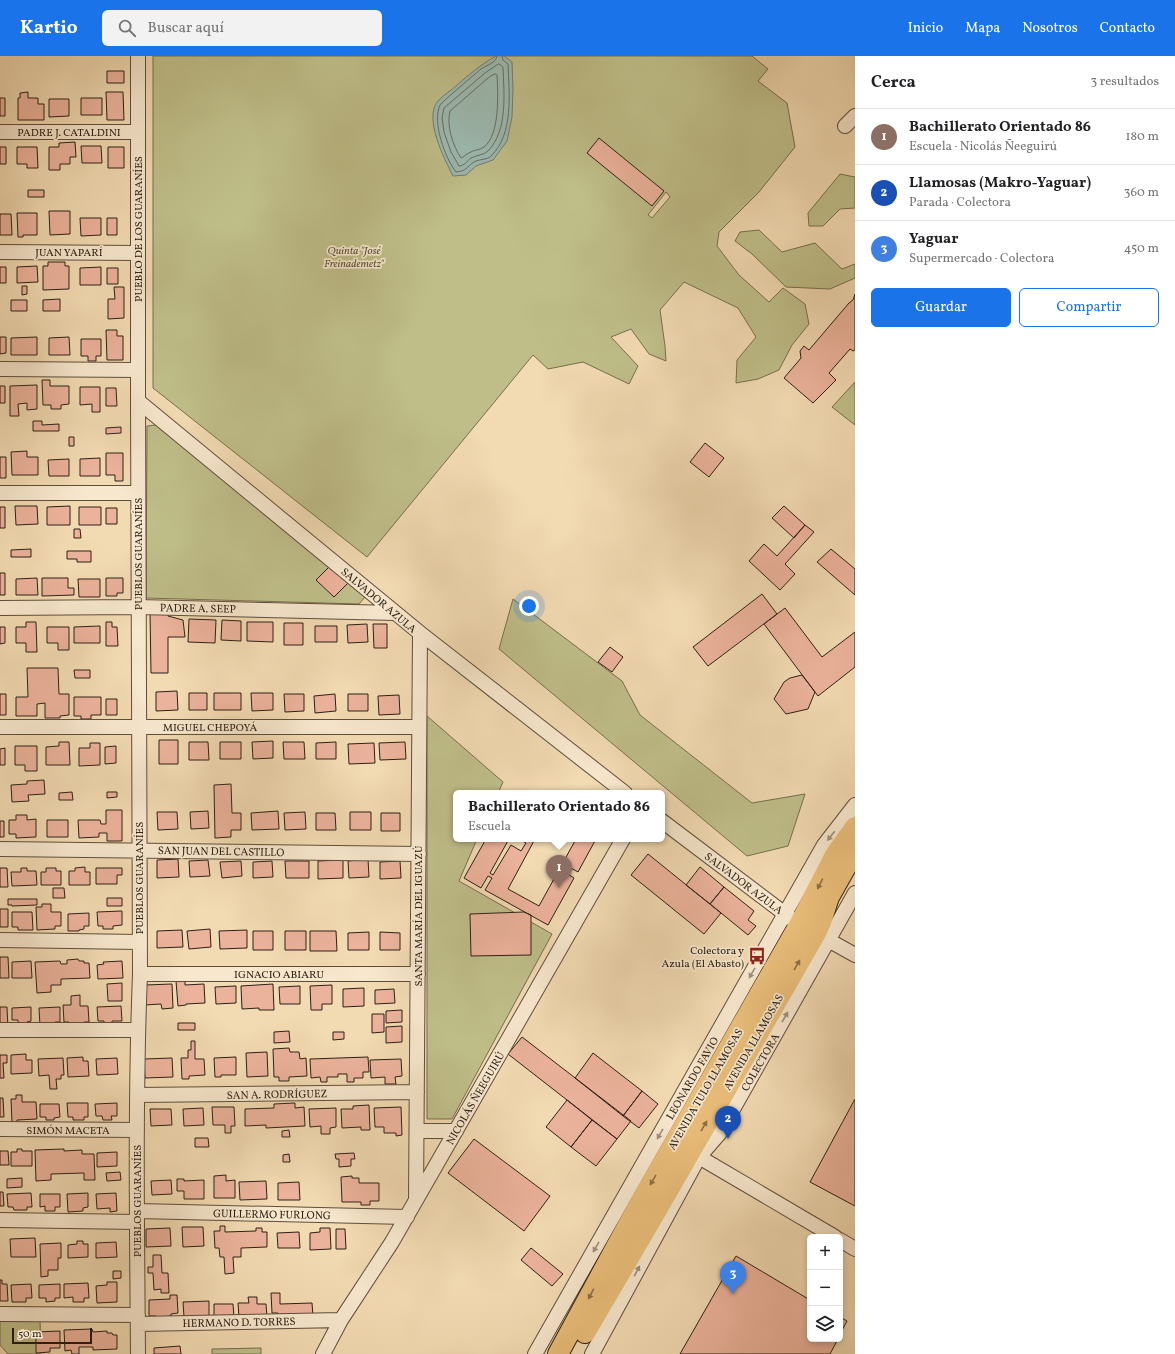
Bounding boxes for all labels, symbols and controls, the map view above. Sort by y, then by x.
search box [102,10,382,46]
text: Kartio [20,15,78,41]
icon: search [116,17,138,39]
text: Buscar aquí [148,18,224,39]
text: Inicio [908,19,943,38]
text: Mapa [965,19,1000,38]
text: Nosotros [1022,19,1078,38]
text: Contacto [1100,19,1155,38]
text: Cerca [871,71,916,94]
text: 3 resultados [1090,73,1159,91]
text: Bachillerato Orientado 86 [909,117,1091,138]
street label: PADRE J. CATALDINI [17,126,121,141]
text: 1 [881,128,887,146]
text: 180 m [1125,128,1159,146]
text: Escuela · Nicolás Ñeeguirú [909,138,1057,156]
street label: PUEBLO DE LOS GUARANÍES [132,156,147,302]
text: Llamosas (Makro-Yaguar) [909,173,1091,194]
text: 2 [881,184,887,202]
text: 360 m [1124,184,1159,202]
text: Parada · Colectora [909,194,1011,212]
text: Yaguar [909,229,958,250]
text: 3 [881,240,887,258]
text: 450 m [1124,240,1159,258]
park label: Quinta "José Freinademetz" [324,244,384,272]
street label: JUAN YAPARÍ [35,246,103,261]
text: Supermercado · Colectora [909,250,1054,268]
button: Guardar [871,288,1011,327]
button: Compartir [1019,288,1159,327]
street label: PUEBLOS GUARANÍES [132,498,147,610]
street label: SALVADOR AZULA [337,565,419,637]
your location [519,596,539,616]
street label: PADRE A. SEEP [160,601,236,618]
street label: MIGUEL CHEPOYÁ [163,721,258,736]
popup [453,790,665,842]
text: Bachillerato Orientado 86 [468,797,650,818]
text: Escuela [468,818,511,836]
street label: PUEBLOS GUARANÍES [133,822,148,934]
one-way arrow [827,830,835,841]
street label: SAN JUAN DEL CASTILLO [158,844,284,861]
street label: SANTA MARÍA DEL IGUAZÚ [412,846,427,986]
street label: SALVADOR AZULA [701,850,786,919]
pin: 1 [546,855,572,888]
one-way arrow [817,878,823,889]
place label: Colectora y Azula (El Abasto) [662,944,744,972]
bus stop icon: Colectora y Azula (El Abasto) [747,946,767,966]
one-way arrow [794,959,801,971]
one-way arrow [749,967,756,979]
street label: IGNACIO ABIARU [234,968,324,983]
street label: AVENIDA LLAMOSAS [721,992,788,1093]
one-way arrow [782,1011,789,1023]
street label: AVENIDA TULO LLAMOSAS [665,1026,747,1153]
street label: COLECTORA [739,1031,784,1094]
street label: LEONARDO FAVIO [663,1035,723,1123]
street label: NICOLÁS ÑEEGUIRÚ [444,1050,509,1148]
street label: SAN A. RODRÍGUEZ [227,1087,328,1104]
pin: 2 [715,1106,741,1139]
one-way arrow [701,1120,708,1132]
street label: SIMÓN MACETA [26,1124,110,1139]
one-way arrow [657,1128,664,1140]
street label: PUEBLOS GUARANÍES [131,1145,146,1257]
one-way arrow [650,1174,657,1186]
street label: GUILLERMO FURLONG [213,1207,331,1224]
map controls [807,1234,843,1342]
button: + [807,1234,843,1270]
one-way arrow [593,1241,599,1253]
pin: 3 [720,1261,746,1294]
one-way arrow [634,1265,641,1276]
button: − [807,1270,843,1306]
one-way arrow [588,1288,595,1300]
button: layers [807,1306,843,1342]
street label: HERMANO D. TORRES [182,1315,296,1332]
scale bar [12,1326,92,1345]
text: 50 m [18,1327,42,1342]

